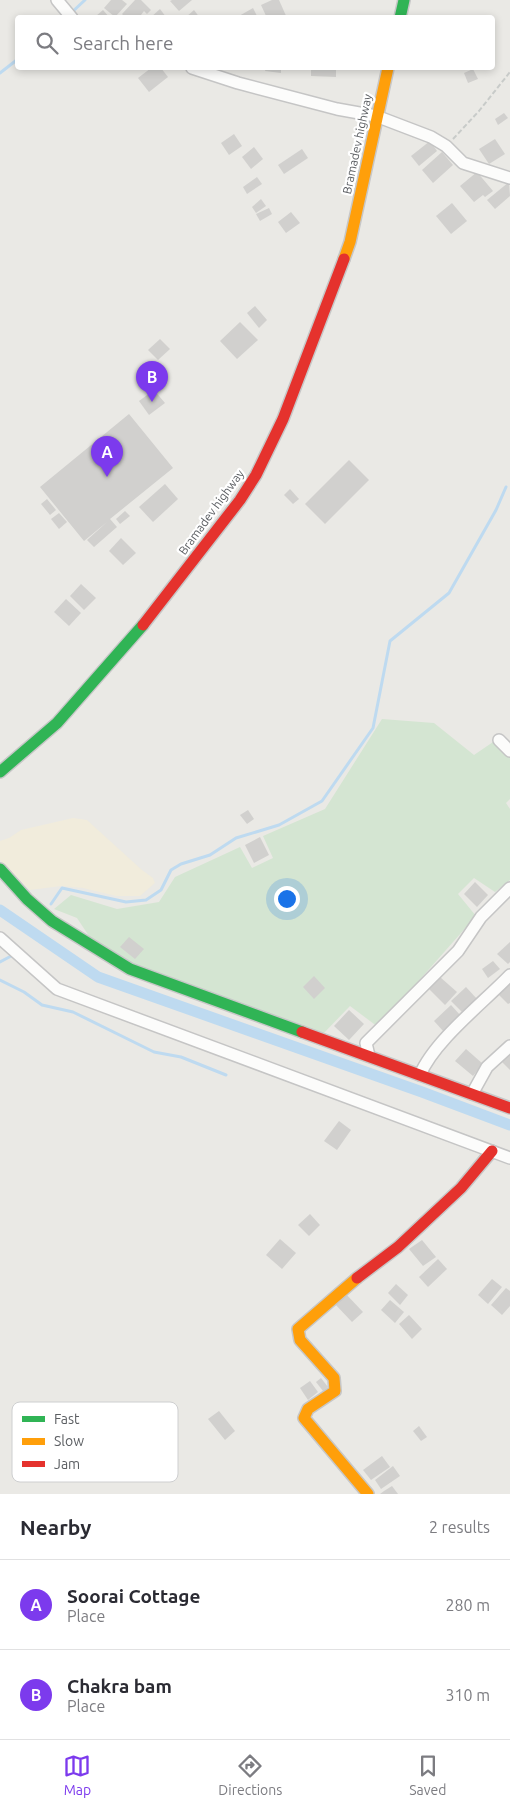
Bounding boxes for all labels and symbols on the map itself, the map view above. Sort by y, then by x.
street label: Bramadev highway [340,93,374,195]
pin: B [136,361,168,402]
pin: A [91,436,123,477]
street label: Bramadev highway [176,467,246,557]
your location [274,886,300,912]
legend [12,1402,178,1482]
text: Fast [54,1411,80,1427]
text: Slow [54,1433,84,1449]
text: Jam [54,1456,80,1472]

